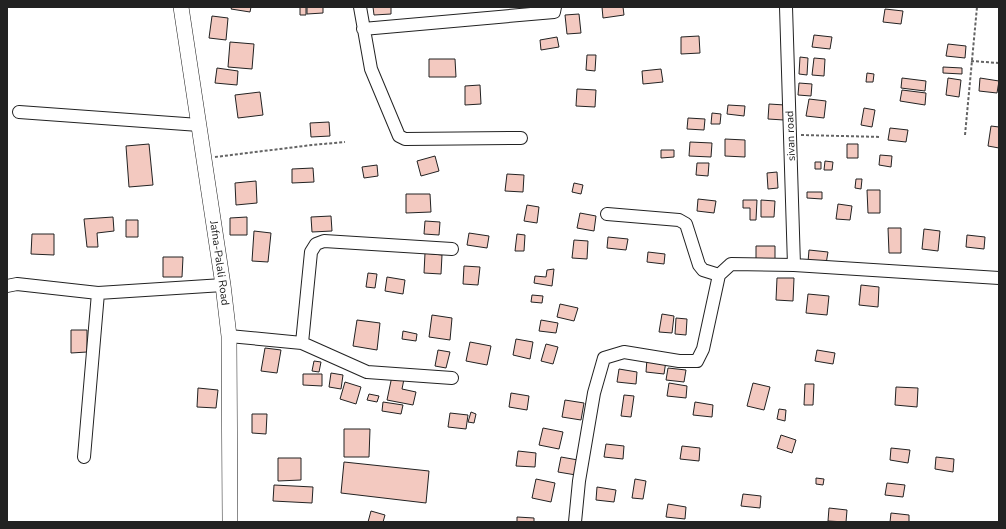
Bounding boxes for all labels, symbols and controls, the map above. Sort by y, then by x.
street label: sivan road [782,110,799,161]
street label: Jafna-Palali Road [206,219,233,307]

